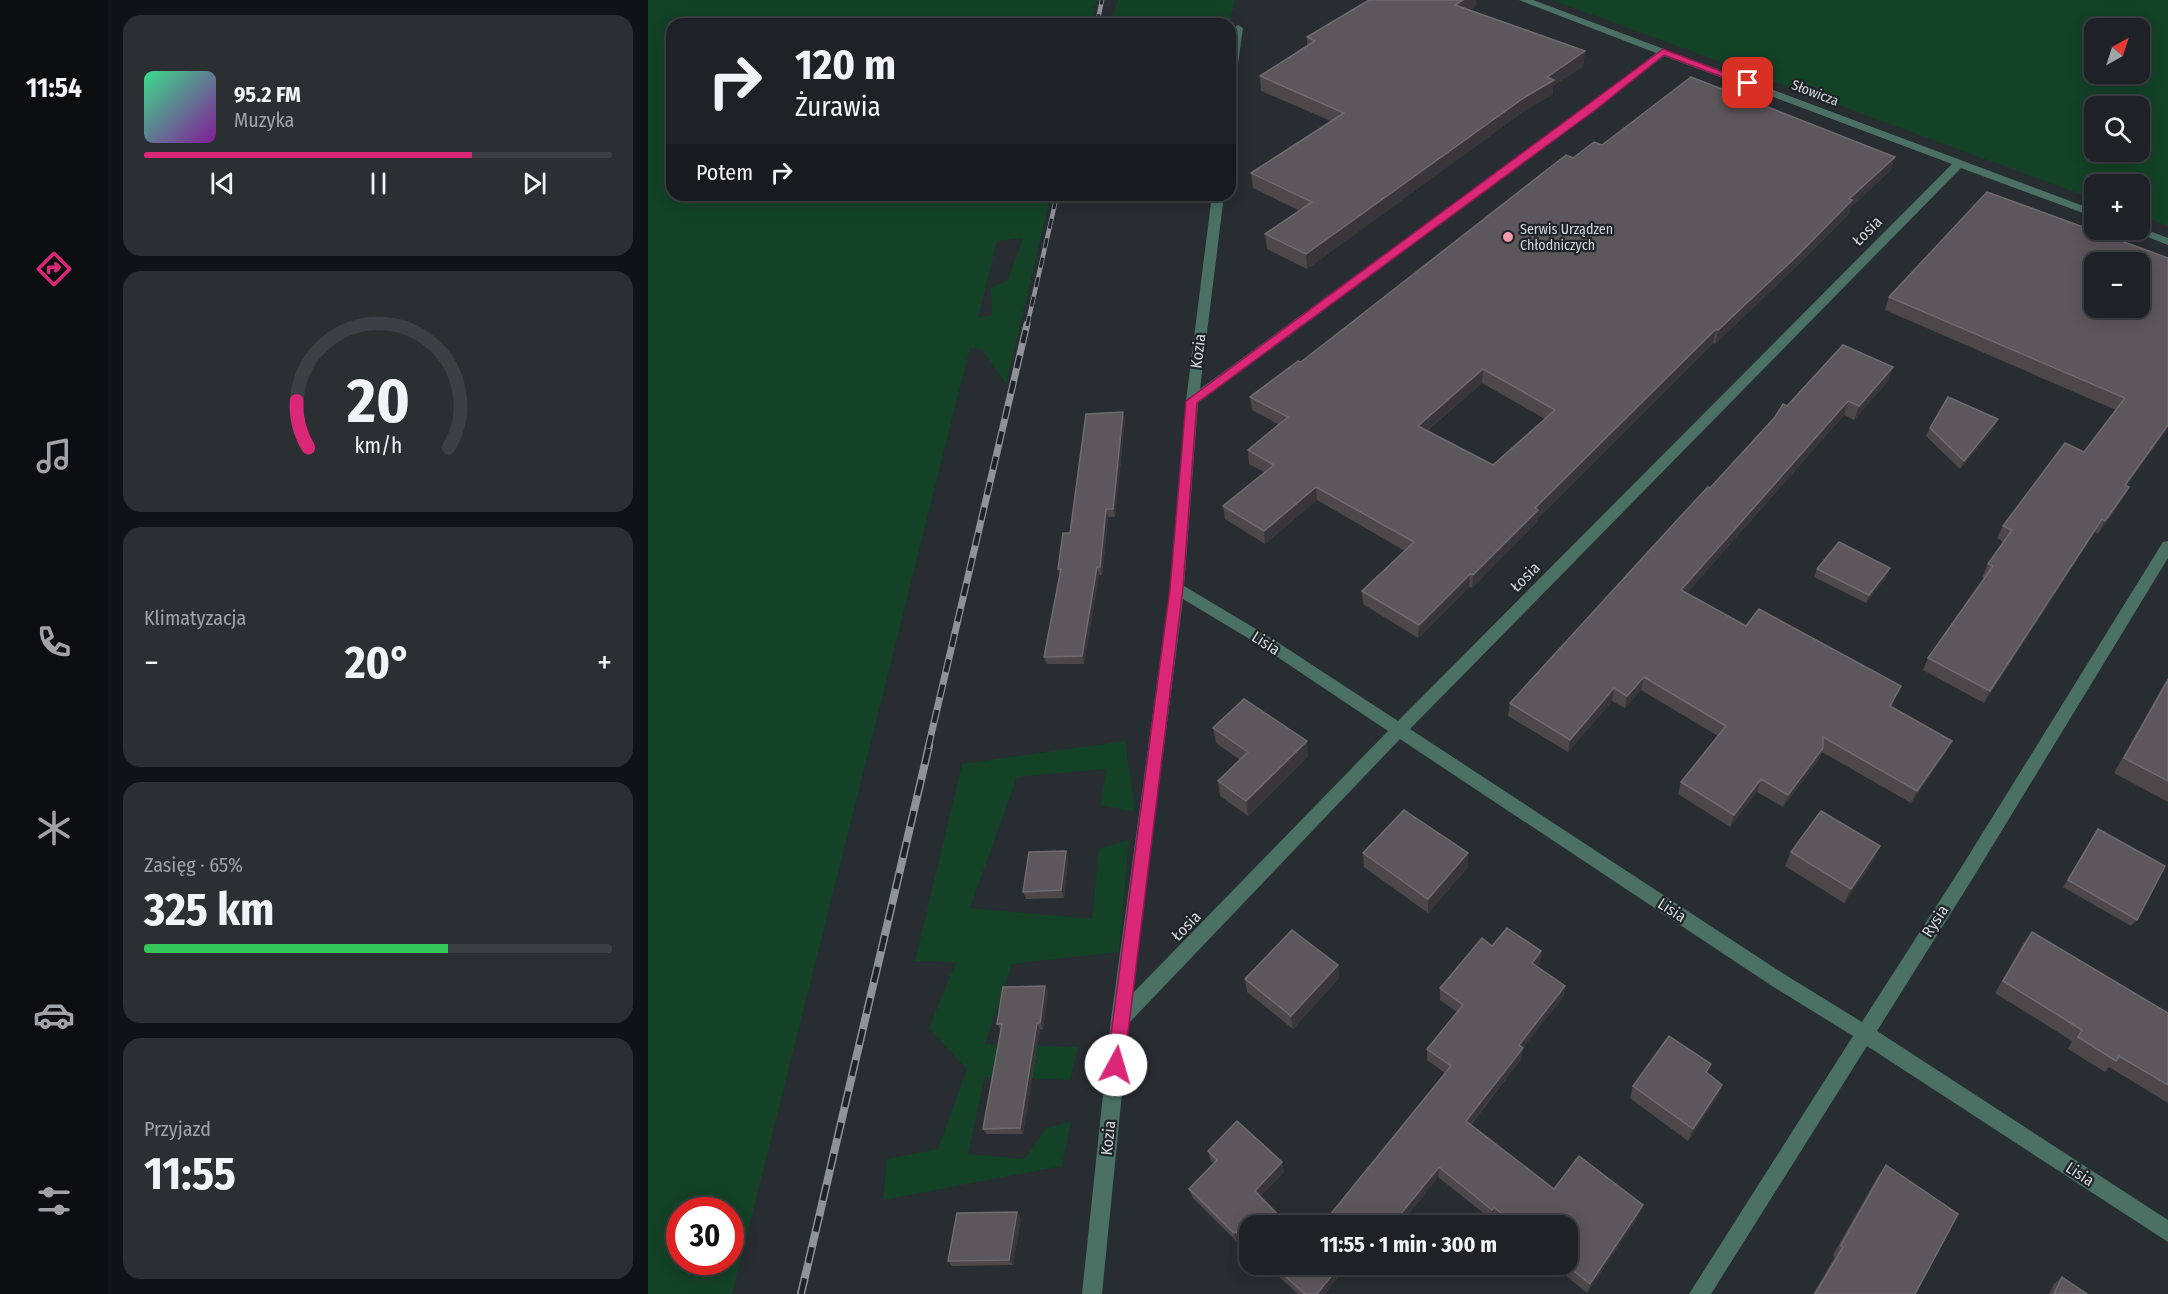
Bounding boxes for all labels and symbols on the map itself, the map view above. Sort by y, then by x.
north arrow [2084,18,2150,84]
pin [1722,57,1773,108]
street label: Słowicza [1789,76,1841,110]
street label: Łosia [1848,212,1886,250]
place label: Serwis Urządzen Chłodniczych [1520,221,1613,254]
marker: Serwis Urządzen Chłodniczych [1501,230,1515,244]
street label: Kozia [1186,332,1210,369]
street label: Łosia [1506,558,1544,596]
street label: Lisia [1248,627,1284,659]
street label: Lisia [1654,894,1690,926]
street label: Rysia [1918,901,1952,941]
street label: Łosia [1167,907,1205,945]
position arrow [1084,1033,1148,1097]
street label: Kozia [1097,1120,1119,1156]
street label: Lisia [2062,1158,2098,1190]
speed limit sign: 30 [666,1197,744,1275]

